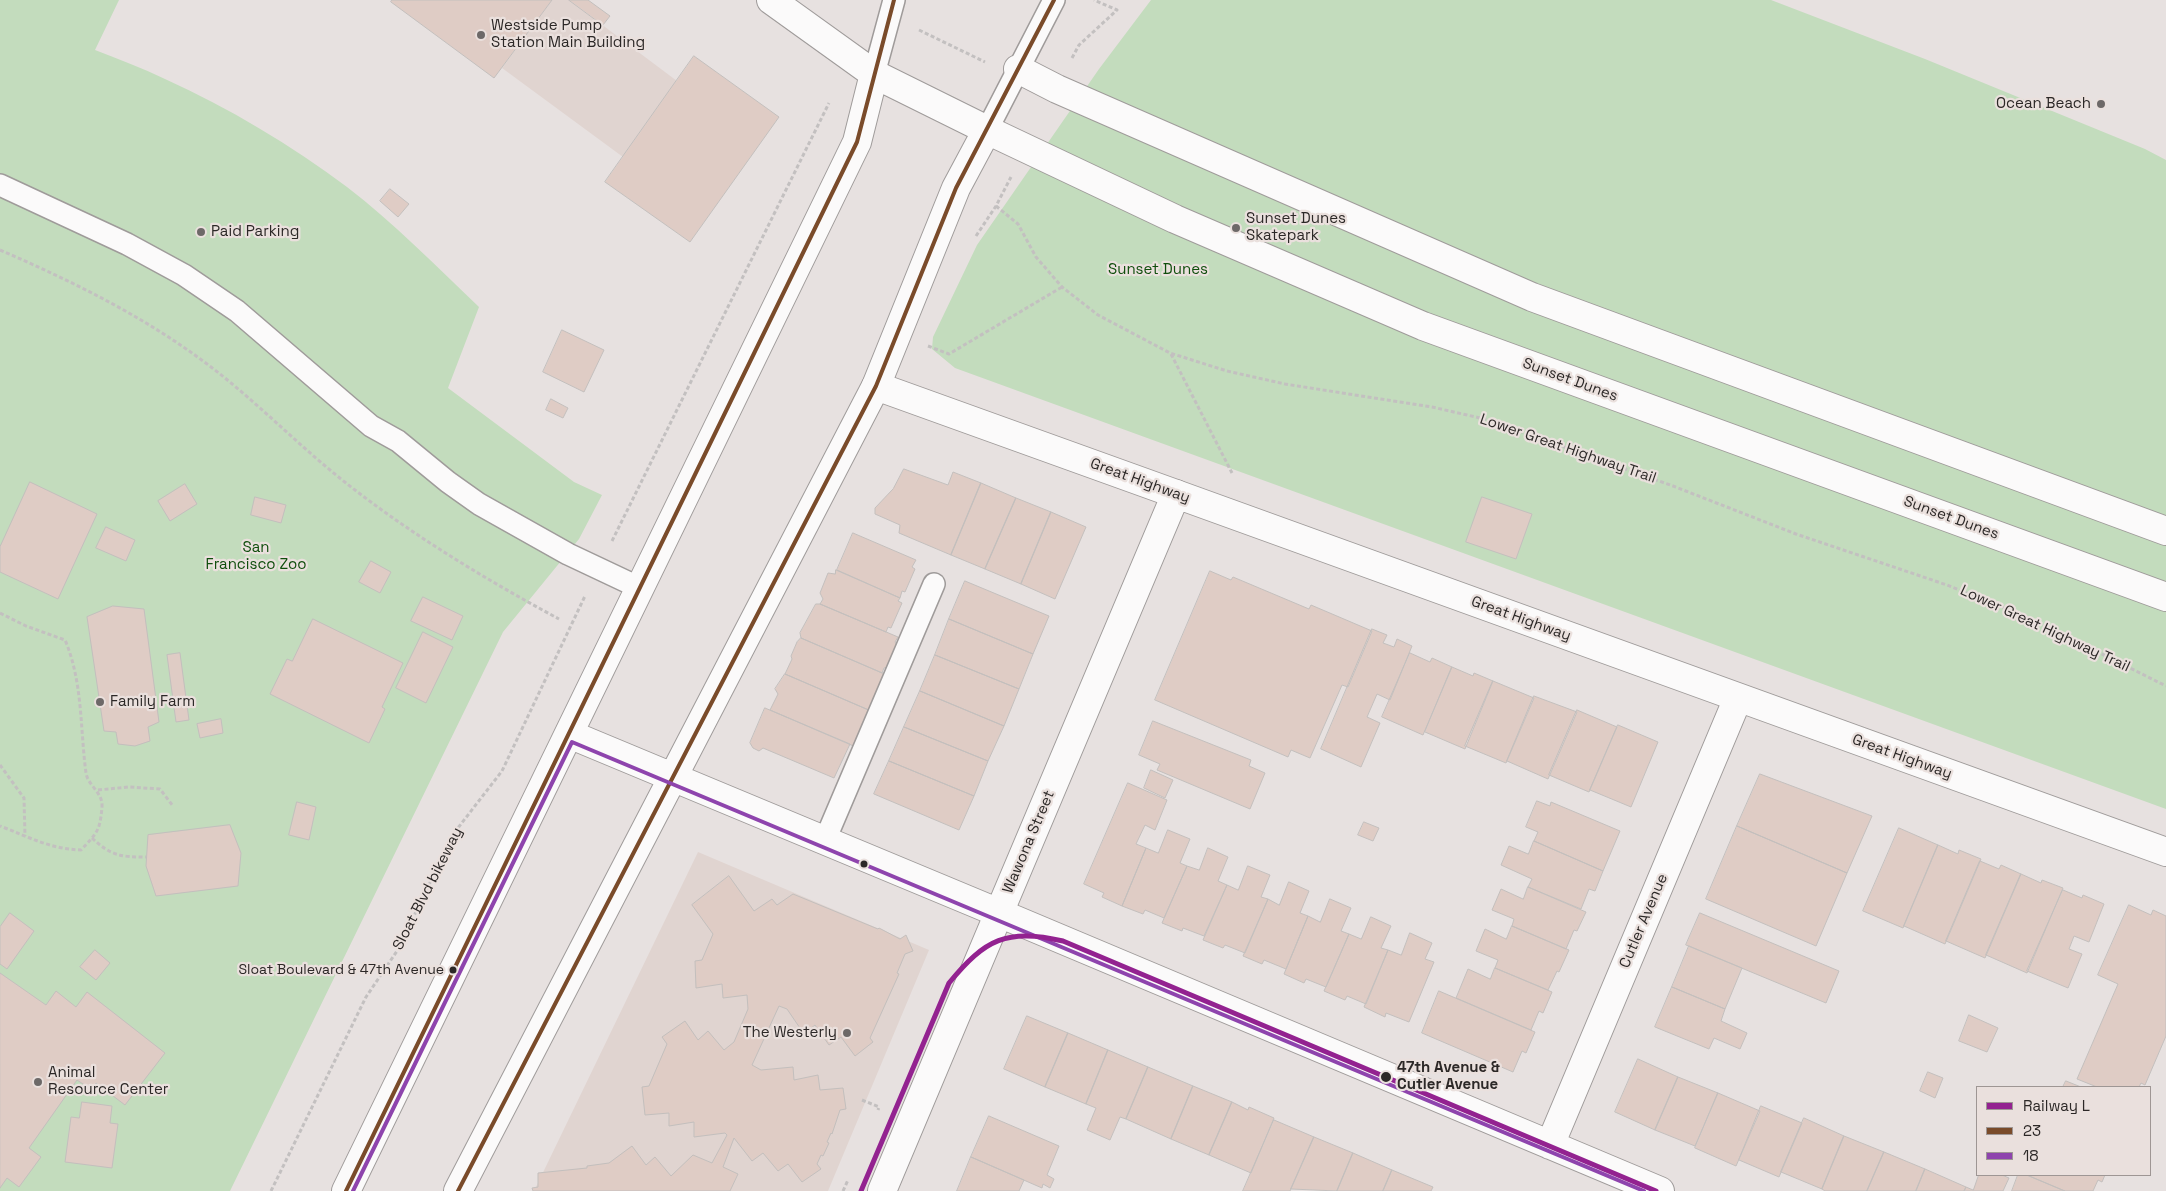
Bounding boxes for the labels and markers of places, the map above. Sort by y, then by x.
place label: Westside Pump Station Main Building [491,17,645,52]
marker: Westside Pump Station Main Building [475,29,487,41]
place label: Ocean Beach [1996,95,2091,113]
marker: Ocean Beach [2095,98,2107,110]
place label: Sunset Dunes Skatepark [1246,210,1346,245]
marker: Sunset Dunes Skatepark [1230,222,1242,234]
place label: Paid Parking [211,223,299,241]
marker: Paid Parking [195,226,207,238]
place label: Family Farm [110,693,195,711]
marker: Family Farm [94,696,106,708]
unlabelled marker [859,859,869,869]
place label: Sloat Boulevard & 47th Avenue [238,962,444,978]
marker: Sloat Boulevard & 47th Avenue [448,965,458,975]
place label: The Westerly [743,1024,837,1042]
marker: The Westerly [841,1027,853,1039]
place label: 47th Avenue & Cutler Avenue [1397,1059,1500,1094]
place label: Animal Resource Center [48,1064,168,1099]
marker: 47th Avenue & Cutler Avenue [1379,1070,1393,1084]
marker: Animal Resource Center [32,1076,44,1088]

